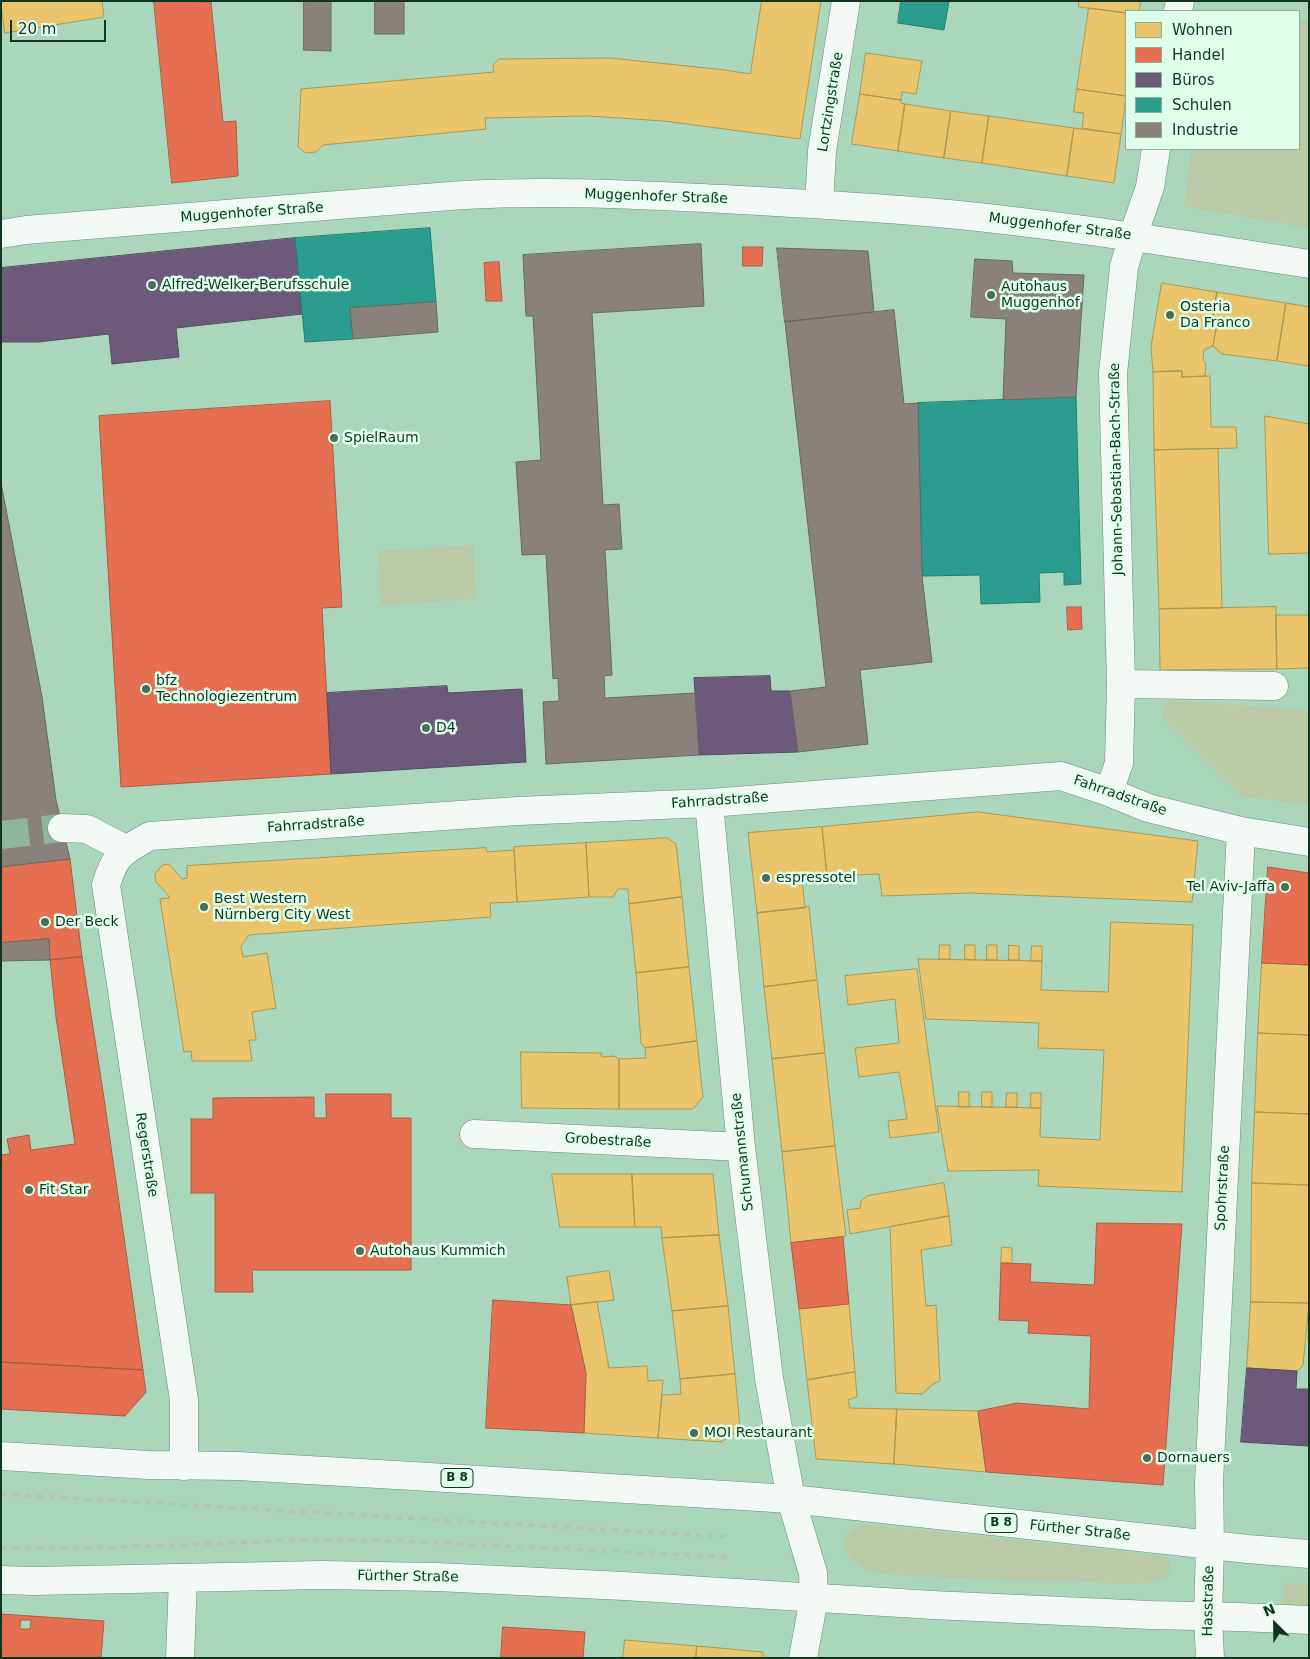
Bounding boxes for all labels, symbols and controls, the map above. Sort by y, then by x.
scale bar [12,10,109,42]
legend [1125,10,1300,150]
text: 20 m [18,20,56,38]
text: Wohnen [1172,21,1233,39]
text: Handel [1172,46,1225,64]
street label: Lortzingstraße [815,51,847,153]
text: Büros [1172,71,1215,89]
text: Schulen [1172,96,1232,114]
text: Industrie [1172,121,1238,139]
street label: Muggenhofer Straße [584,186,728,208]
street label: Muggenhofer Straße [180,200,324,226]
street label: Muggenhofer Straße [988,210,1132,244]
place label: Alfred-Welker-Berufsschule [162,277,349,293]
marker: Alfred-Welker-Berufsschule [146,279,158,291]
place label: Autohaus Muggenhof [1001,279,1080,312]
marker: Autohaus Muggenhof [985,289,997,301]
place label: Osteria Da Franco [1180,299,1250,332]
marker: Osteria Da Franco [1164,309,1176,321]
street label: Johann-Sebastian-Bach-Straße [1107,363,1127,575]
place label: SpielRaum [344,430,419,446]
marker: SpielRaum [328,432,340,444]
place label: bfz Technologiezentrum [156,673,297,706]
marker: bfz Technologiezentrum [140,683,152,695]
place label: D4 [436,720,456,736]
marker: D4 [420,722,432,734]
street label: Fahrradstraße [1071,772,1169,820]
street label: Fahrradstraße [671,789,769,813]
street label: Fahrradstraße [267,813,365,837]
place label: espressotel [776,870,856,886]
marker: espressotel [760,872,772,884]
place label: Tel Aviv-Jaffa [1186,879,1275,895]
marker: Tel Aviv-Jaffa [1279,881,1291,893]
place label: Best Western Nürnberg City West [214,891,350,924]
marker: Best Western Nürnberg City West [198,901,210,913]
place label: Der Beck [55,914,119,930]
marker: Der Beck [39,916,51,928]
street label: Schumannstraße [728,1092,758,1212]
street label: Regerstraße [131,1111,161,1199]
street label: Grobestraße [564,1130,652,1152]
street label: Spohrstraße [1212,1145,1234,1231]
place label: Fit Star [39,1182,89,1198]
marker: Fit Star [23,1184,35,1196]
place label: Autohaus Kummich [370,1243,506,1259]
marker: Autohaus Kummich [354,1245,366,1257]
place label: MOI Restaurant [704,1425,812,1441]
marker: MOI Restaurant [688,1427,700,1439]
place label: Dornauers [1157,1450,1230,1466]
marker: Dornauers [1141,1452,1153,1464]
road number: B 8 [441,1469,473,1488]
road number: B 8 [985,1514,1017,1532]
street label: Fürther Straße [1029,1517,1131,1545]
street label: Hasstraße [1200,1565,1218,1637]
street label: Fürther Straße [357,1568,459,1586]
north arrow [1250,1599,1300,1649]
text: N [1261,1601,1278,1620]

